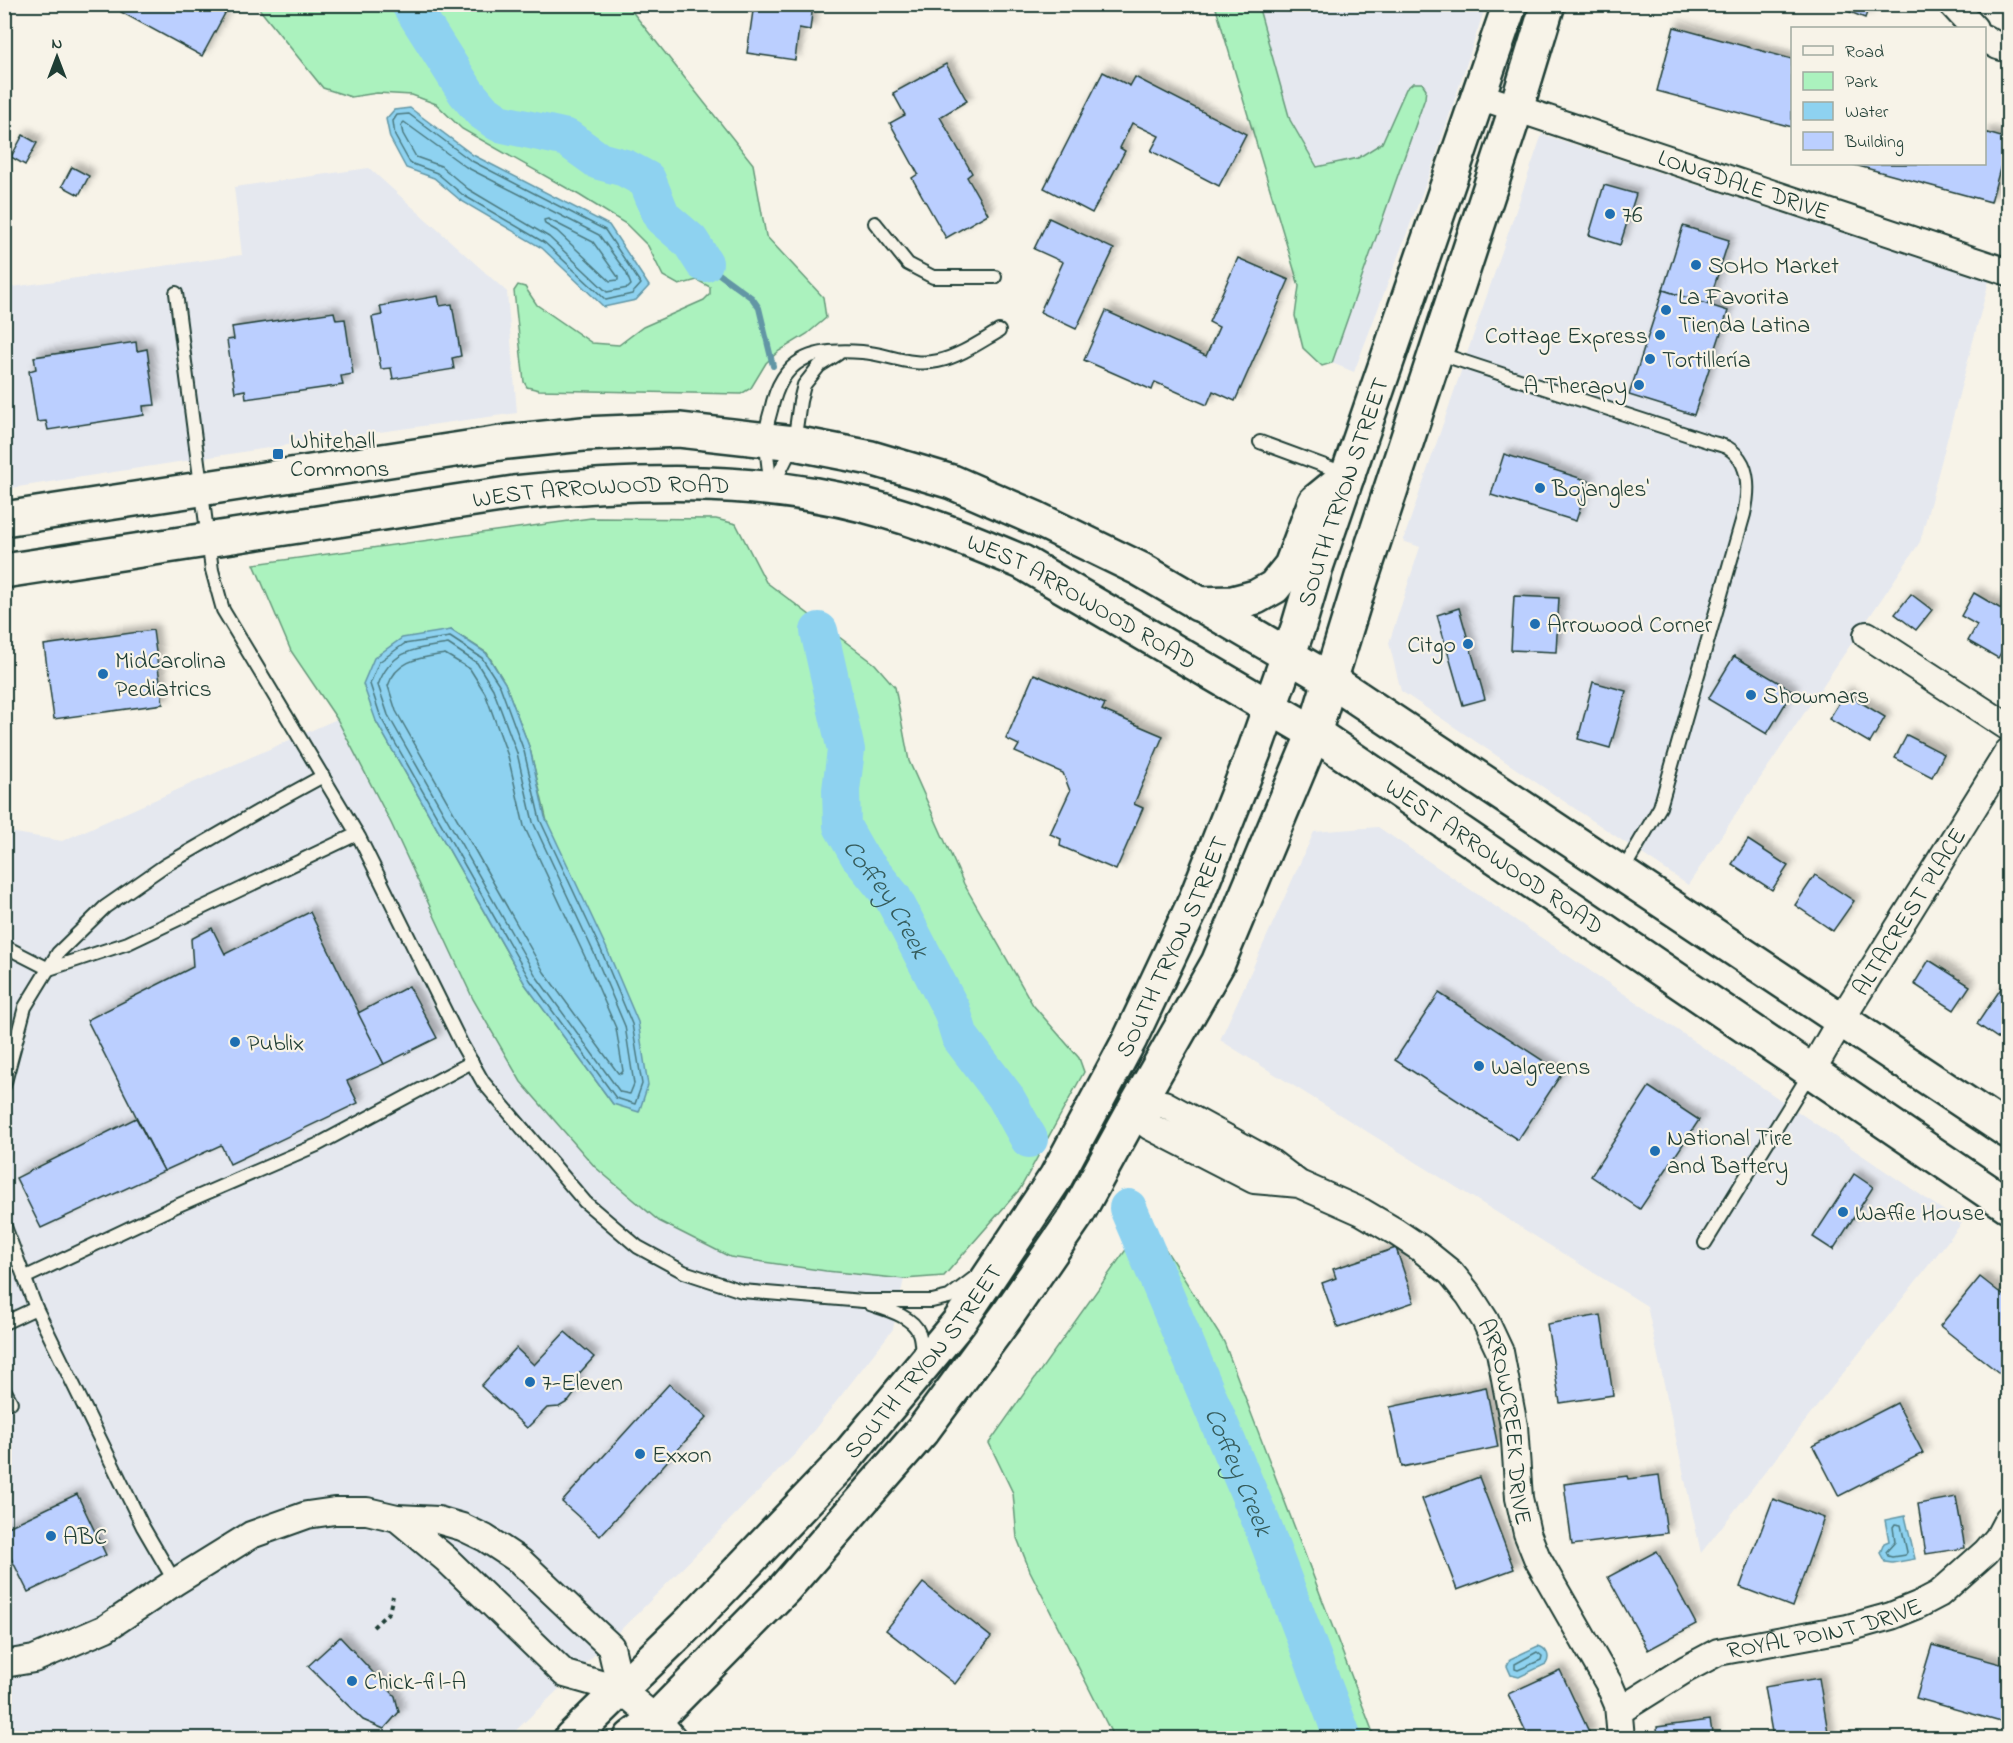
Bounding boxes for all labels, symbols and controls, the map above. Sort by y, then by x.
north arrow [27,27,87,87]
legend [1791,27,1986,165]
text: N [52,32,63,56]
text: Road [1845,40,1884,66]
text: Park [1845,70,1878,96]
text: Water [1845,100,1889,126]
text: Building [1844,130,1904,157]
street label: LONGDALE DRIVE [1653,142,1833,231]
place label: 76 [1622,199,1643,234]
marker: 76 [1603,207,1617,221]
place label: SOHO Market [1708,250,1839,285]
marker: SOHO Market [1689,258,1703,272]
place label: La Favorita Tienda Latina [1678,281,1810,344]
marker: La Favorita Tienda Latina [1659,303,1673,317]
place label: Cottage Express [1485,320,1648,355]
marker: Cottage Express [1653,328,1667,342]
place label: Tortillería [1662,344,1751,379]
marker: Tortillería [1643,352,1657,366]
place label: A Therapy [1524,370,1627,406]
street label: SOUTH TRYON STREET [1290,373,1400,611]
marker: A Therapy [1632,378,1646,392]
place label: Whitehall Commons [290,425,389,488]
marker: Whitehall Commons [271,447,285,461]
street label: WEST ARROWOOD ROAD [470,469,730,519]
place label: Bojangles' [1551,473,1650,508]
marker: Bojangles' [1533,481,1547,495]
street label: WEST ARROWOOD ROAD [961,526,1202,680]
place label: Arrowood Corner [1547,609,1713,644]
marker: Arrowood Corner [1528,617,1542,631]
place label: Citgo [1407,629,1456,664]
marker: Citgo [1461,637,1475,651]
place label: MidCarolina Pediatrics [115,645,226,708]
marker: MidCarolina Pediatrics [96,667,110,681]
place label: Showmars [1763,680,1869,715]
marker: Showmars [1744,688,1758,702]
street label: WEST ARROWOOD ROAD [1377,771,1610,945]
street label: ALTACREST PLACE [1845,822,1977,1004]
street label: SOUTH TRYON STREET [1108,831,1239,1065]
water label: Coffey Creek [832,833,938,967]
place label: Publix [247,1027,304,1062]
marker: Publix [228,1035,242,1049]
place label: Walgreens [1491,1051,1590,1086]
marker: Walgreens [1472,1059,1486,1073]
place label: National Tire and Battery [1667,1122,1792,1186]
marker: National Tire and Battery [1648,1144,1662,1158]
place label: Waffle House [1855,1197,1985,1232]
marker: Waffle House [1836,1205,1850,1219]
street label: SOUTH TRYON STREET [837,1258,1013,1468]
street label: ARROWCREEK DRIVE [1467,1313,1540,1529]
place label: 7-Eleven [542,1367,623,1402]
marker: 7-Eleven [523,1375,537,1389]
water label: Coffey Creek [1193,1402,1281,1543]
place label: Exxon [652,1439,712,1474]
marker: Exxon [633,1447,647,1461]
place label: ABC [63,1521,107,1556]
marker: ABC [44,1529,58,1543]
street label: ROYAL POINT DRIVE [1724,1590,1928,1670]
place label: Chick-fil-A [364,1666,466,1701]
marker: Chick-fil-A [345,1674,359,1688]

